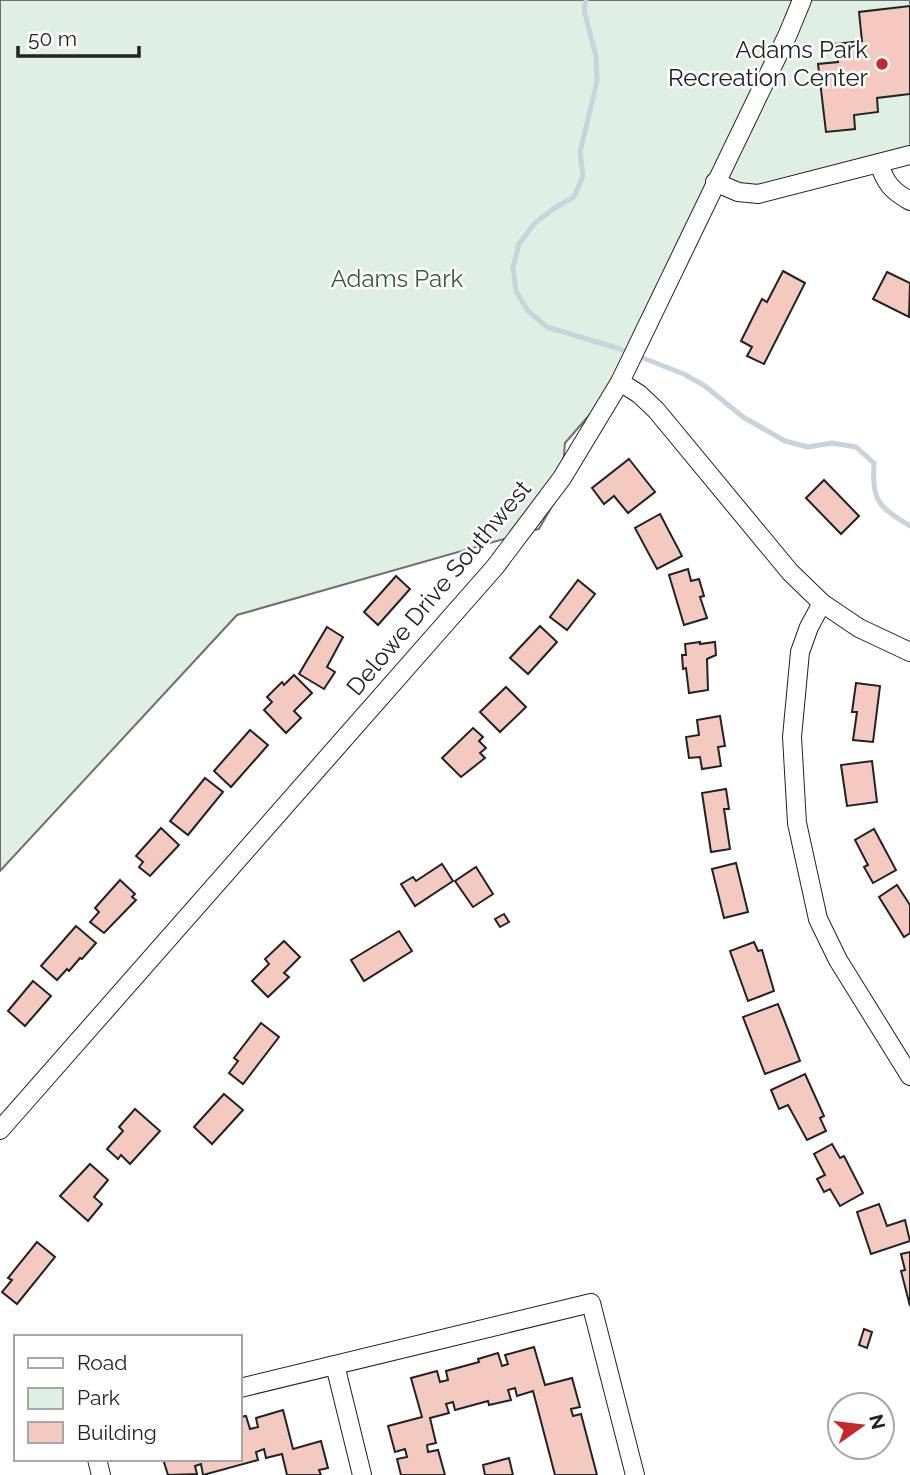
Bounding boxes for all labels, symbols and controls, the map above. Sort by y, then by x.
scale bar [18,14,138,58]
text: 50 m [28,26,77,51]
place label: Adams Park Recreation Center [668,35,869,92]
marker: Adams Park Recreation Center [874,56,890,72]
park label: Adams Park [331,264,464,293]
street label: Delowe Drive Southwest [340,474,537,701]
legend [14,1335,242,1461]
text: Road [77,1350,127,1375]
text: Park [77,1385,120,1410]
north arrow [826,1391,896,1461]
text: N [865,1412,890,1432]
text: Building [77,1420,157,1445]

